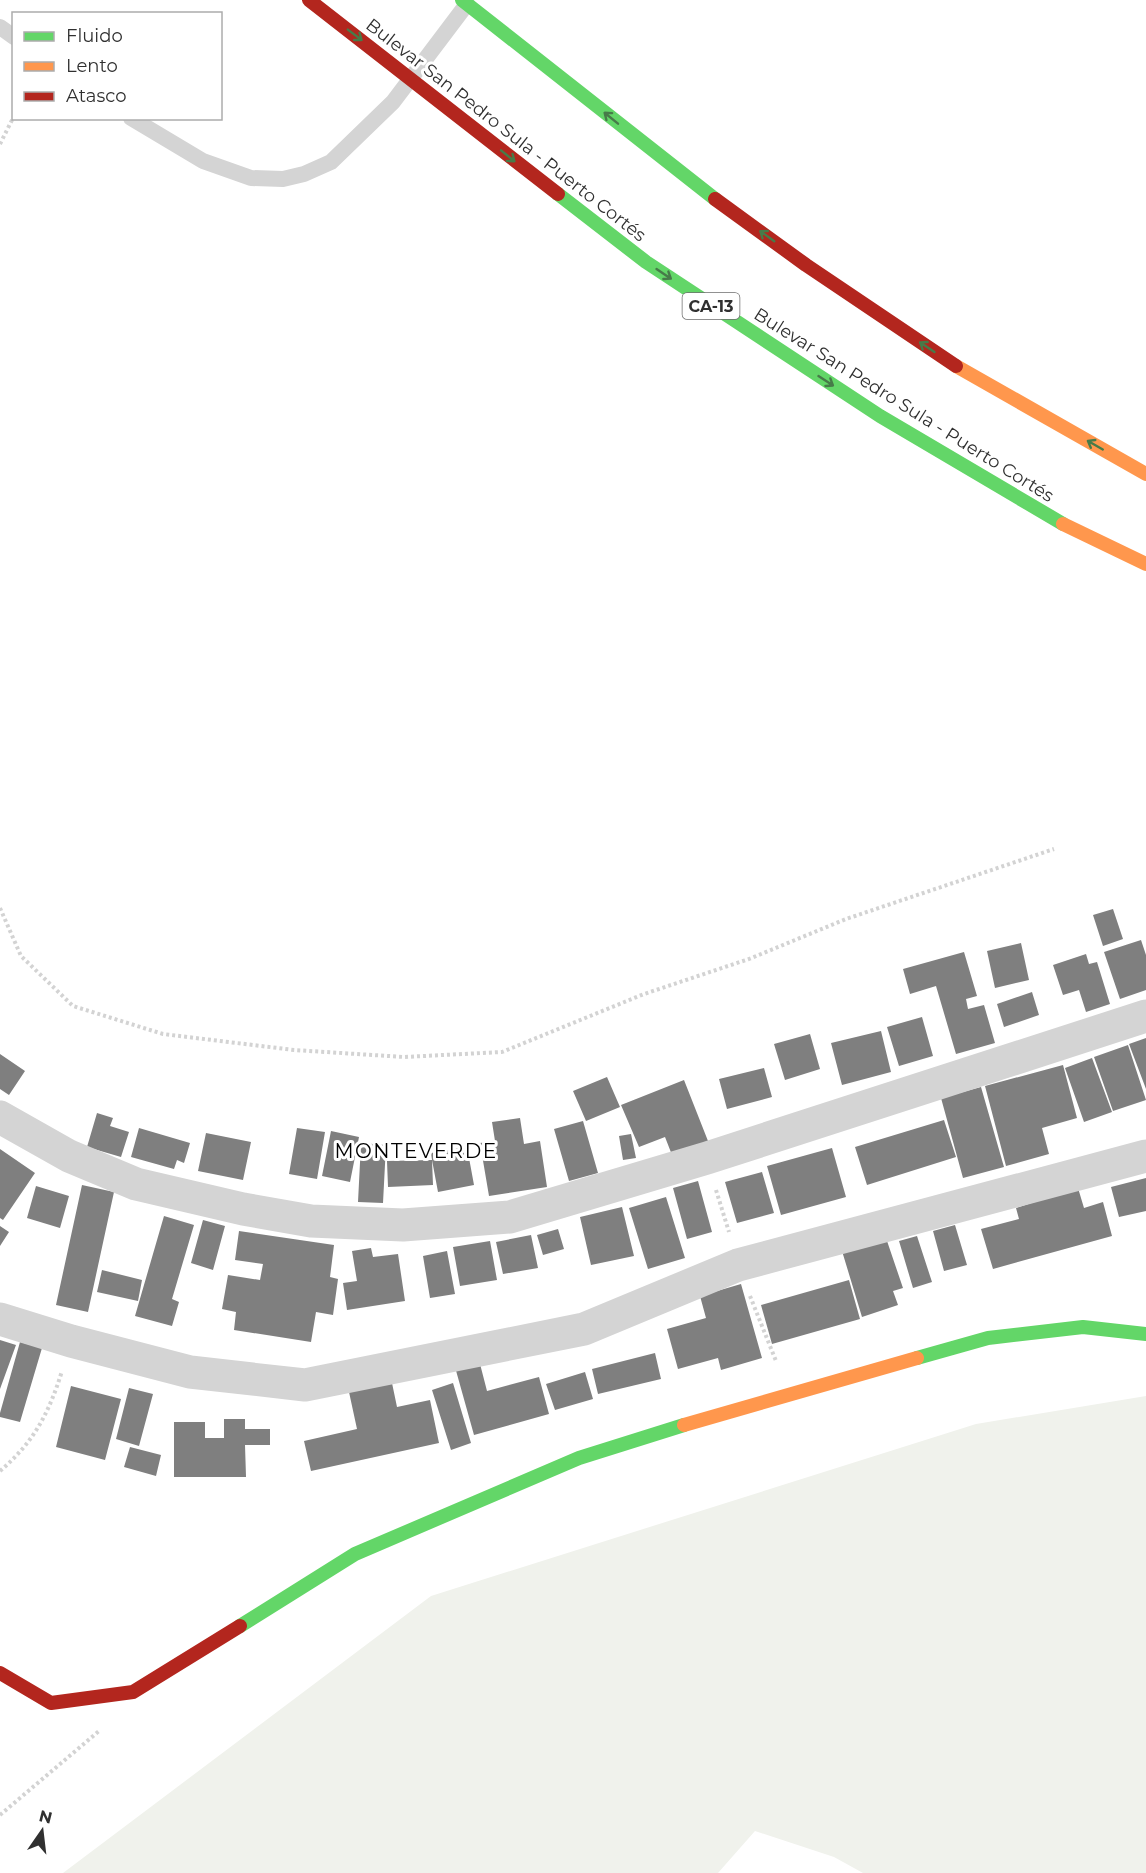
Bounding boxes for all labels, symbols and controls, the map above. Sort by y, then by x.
legend [12,12,222,120]
street label: Bulevar San Pedro Sula - Puerto Cortés [362,14,651,246]
text: Fluido [66,25,123,47]
one-way arrow [347,29,363,42]
text: Lento [66,55,118,77]
text: Atasco [66,85,126,107]
one-way arrow [603,112,619,125]
one-way arrow [500,150,516,163]
one-way arrow [759,230,775,242]
one-way arrow [655,268,671,280]
road number: CA-13 [682,293,740,319]
street label: Bulevar San Pedro Sula - Puerto Cortés [750,303,1058,507]
one-way arrow [919,341,935,353]
one-way arrow [818,375,835,388]
one-way arrow [1087,438,1104,450]
district label: MONTEVERDE [334,1139,498,1163]
north arrow [12,1801,72,1861]
text: N [37,1806,54,1828]

